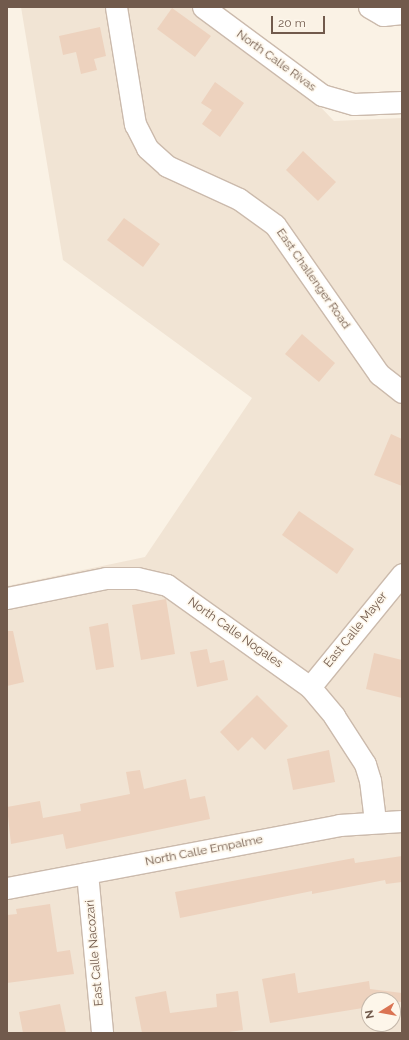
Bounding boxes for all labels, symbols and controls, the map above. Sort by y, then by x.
scale bar [273,8,327,34]
text: 20 m [278,16,306,30]
street label: North Calle Rivas [233,27,319,95]
street label: East Challenger Road [273,226,353,332]
street label: East Calle Mayer [321,590,391,670]
street label: North Calle Nogales [185,595,285,671]
street label: North Calle Empalme [144,833,264,869]
street label: East Calle Nacozari [83,899,107,1007]
north arrow [361,992,401,1032]
text: N [363,1009,377,1020]

